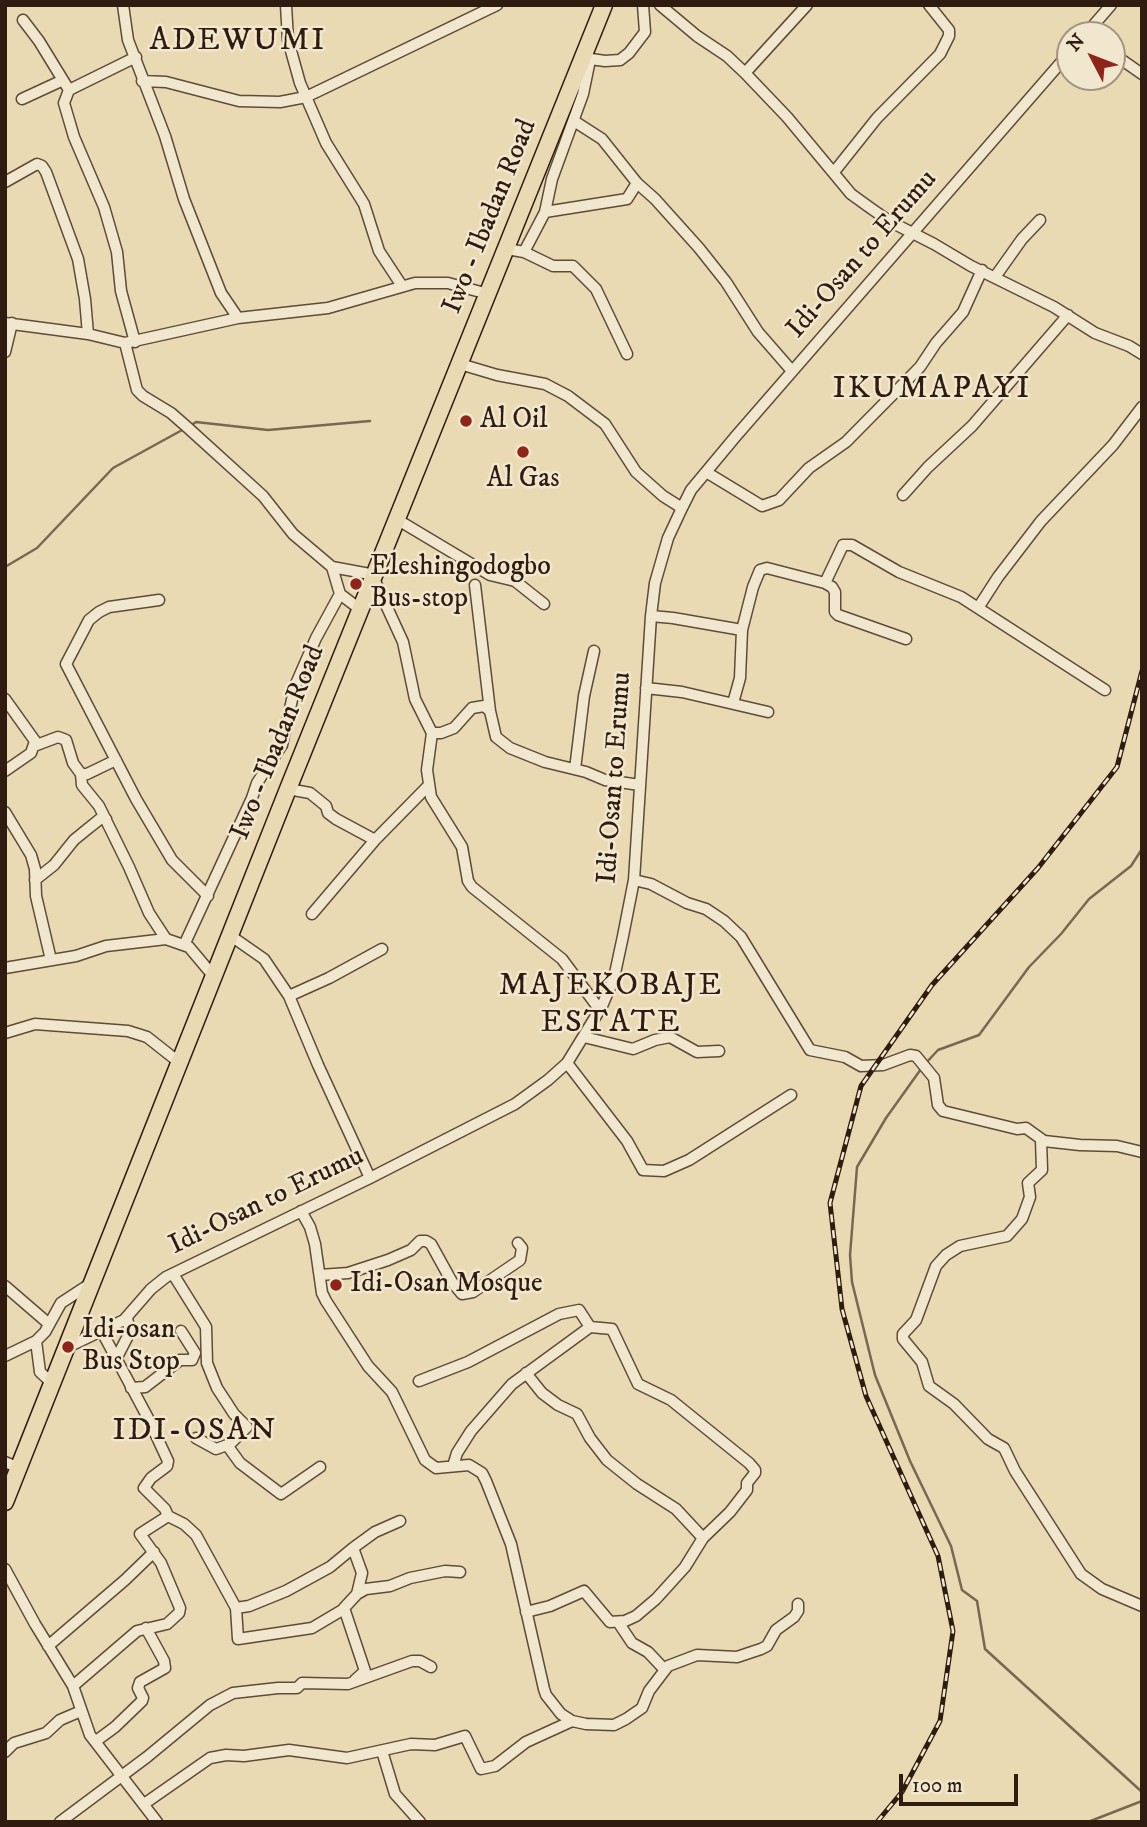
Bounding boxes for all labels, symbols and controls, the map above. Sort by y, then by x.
north arrow [1056,21,1126,91]
district label: ADEWUMI [150,23,326,61]
text: N [1063,29,1090,56]
street label: Iwo - Ibadan Road [437,115,545,319]
street label: Idi-Osan to Erumu [781,164,945,346]
district label: IKUMAPAYI [834,371,1030,409]
place label: Al Oil [480,404,548,438]
marker: Al Oil [458,413,474,429]
marker: Al Gas [515,444,531,460]
place label: Al Gas [486,463,560,497]
place label: Eleshingodogbo Bus-stop [370,551,551,617]
marker: Eleshingodogbo Bus-stop [348,576,364,592]
street label: Iwo - Ibadan Road [225,641,333,845]
street label: Idi-Osan to Erumu [592,671,640,885]
district label: MAJEKOBAJE ESTATE [500,968,722,1043]
street label: Idi-Osan to Erumu [164,1140,370,1264]
place label: Idi-Osan Mosque [350,1268,543,1302]
marker: Idi-Osan Mosque [328,1277,344,1293]
place label: Idi-osan Bus Stop [82,1314,180,1380]
marker: Idi-osan Bus Stop [60,1339,76,1355]
district label: IDI-OSAN [114,1413,276,1451]
scale bar [902,1760,1021,1804]
text: 100 m [912,1773,963,1799]

